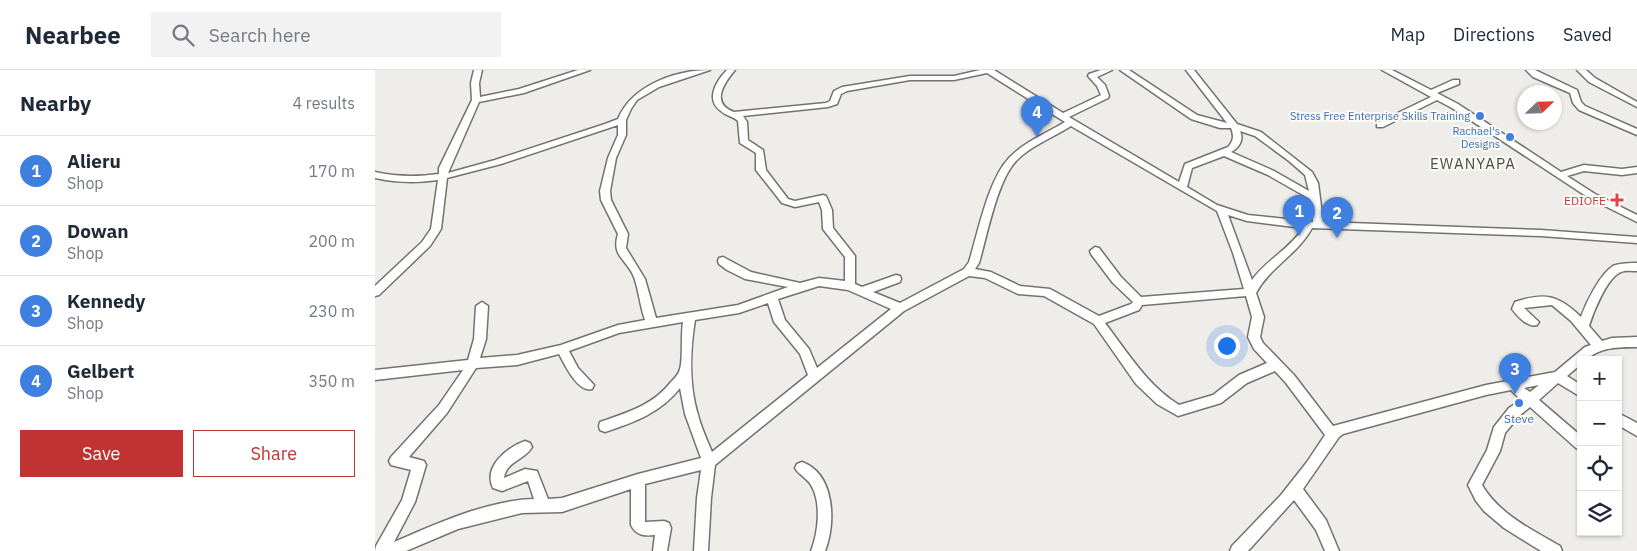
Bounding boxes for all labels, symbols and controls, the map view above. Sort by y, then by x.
search box [151,12,501,57]
text: Nearbee [25,19,121,51]
icon: search [169,21,197,49]
text: Search here [209,23,311,47]
text: Map [1390,23,1425,46]
text: Directions [1453,23,1535,46]
text: Saved [1563,23,1612,46]
north arrow [1517,85,1562,130]
text: Nearby [20,89,91,117]
text: 4 results [292,93,355,113]
pin: 4 [1021,96,1053,137]
place label: Stress Free Enterprise Skills Training [1290,109,1470,123]
marker: Stress Free Enterprise Skills Training [1474,110,1486,122]
place label: Rachael's Designs [1452,124,1500,151]
marker: Rachael's Designs [1504,131,1516,143]
text: Alieru [67,149,121,173]
district label: EWANYAPA [1430,154,1516,173]
text: 1 [31,161,41,181]
text: 170 m [308,161,355,181]
text: Shop [67,173,104,193]
place label: EDIOFE [1564,193,1606,208]
marker: EDIOFE [1610,193,1624,207]
pin: 1 [1283,195,1315,236]
pin: 2 [1321,197,1353,238]
text: Dowan [67,219,129,243]
text: 2 [31,231,41,251]
text: 200 m [308,231,355,251]
text: Shop [67,243,104,263]
text: Kennedy [67,289,145,313]
text: 3 [31,301,41,321]
text: 230 m [308,301,355,321]
text: Shop [67,313,104,333]
your location [1214,333,1240,359]
pin: 3 [1499,353,1531,394]
map controls [1577,356,1622,536]
button: + [1577,356,1622,401]
text: Gelbert [67,359,134,383]
text: 4 [31,371,41,391]
text: 350 m [308,371,355,391]
text: Shop [67,383,104,403]
marker: Steve [1513,397,1525,409]
button: − [1577,401,1622,446]
place label: Steve [1504,411,1534,426]
button: Save [20,430,183,477]
button: Share [193,430,355,477]
button: locate [1577,446,1622,491]
button: layers [1577,491,1622,536]

